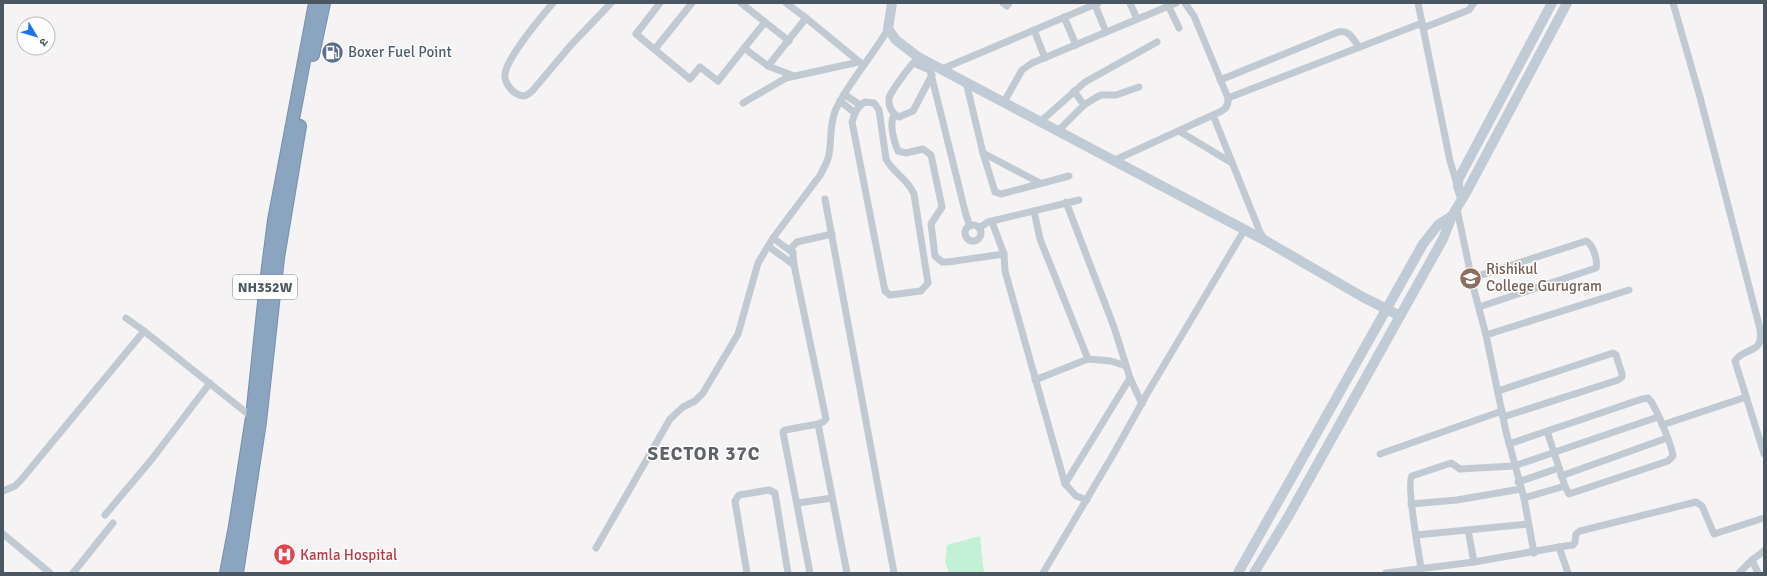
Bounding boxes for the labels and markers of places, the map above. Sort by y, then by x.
fuel station icon: Boxer Fuel Point [320,39,346,65]
place label: Boxer Fuel Point [348,43,452,61]
place label: Rishikul College Gurugram [1486,260,1602,295]
school or university icon: Rishikul College Gurugram [1457,265,1483,291]
hospital icon: Kamla Hospital [271,542,297,568]
place label: Kamla Hospital [300,546,398,564]

